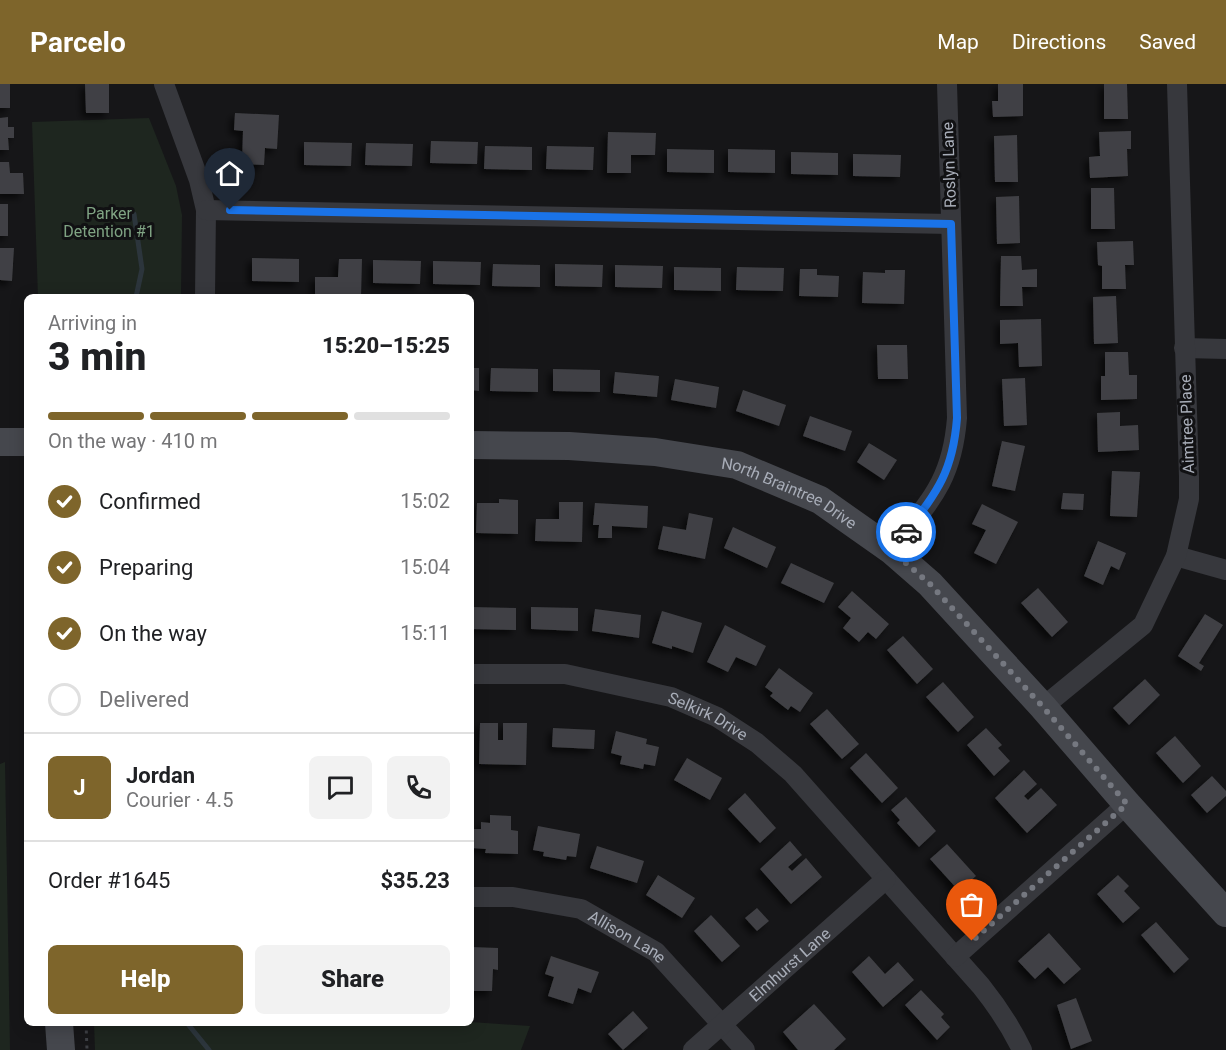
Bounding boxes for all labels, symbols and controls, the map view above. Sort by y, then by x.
text: Parcelo [30,26,126,59]
text: Map [937,30,979,54]
text: Directions [1012,30,1106,54]
text: Saved [1139,30,1196,54]
street label: Roslyn Lane [938,122,960,208]
pin [204,148,255,210]
icon: home [213,157,246,190]
park label: Parker Detention #1 [63,204,155,241]
text: Arriving in [48,311,137,335]
text: 15:20–15:25 [322,333,450,358]
text: 3 min [48,334,146,380]
street label: Aimtree Place [1176,374,1198,474]
text: On the way · 410 m [48,429,217,453]
street label: North Braintree Drive [720,453,860,532]
icon: check [48,485,81,518]
text: Confirmed [99,489,201,514]
text: 15:02 [400,489,450,513]
courier [876,502,936,562]
icon: car [890,516,923,549]
icon: check [48,551,81,584]
text: Preparing [99,555,193,580]
text: 15:04 [400,555,450,579]
icon: check [48,617,81,650]
text: On the way [99,621,207,646]
text: 15:11 [400,621,450,645]
text: Delivered [99,687,189,712]
street label: Selkirk Drive [665,687,752,744]
button: chat [309,756,372,819]
button: phone [387,756,450,819]
text: Jordan [126,763,195,788]
text: J [73,775,86,800]
text: Courier · 4.5 [126,788,233,812]
text: Order #1645 [48,868,170,893]
text: $35.23 [381,868,450,893]
pin [946,879,997,941]
icon: bag [955,888,988,921]
street label: Allison Lane [585,906,670,967]
street label: Elmhurst Lane [745,923,834,1005]
button: Help [48,945,243,1014]
button: Share [255,945,450,1014]

